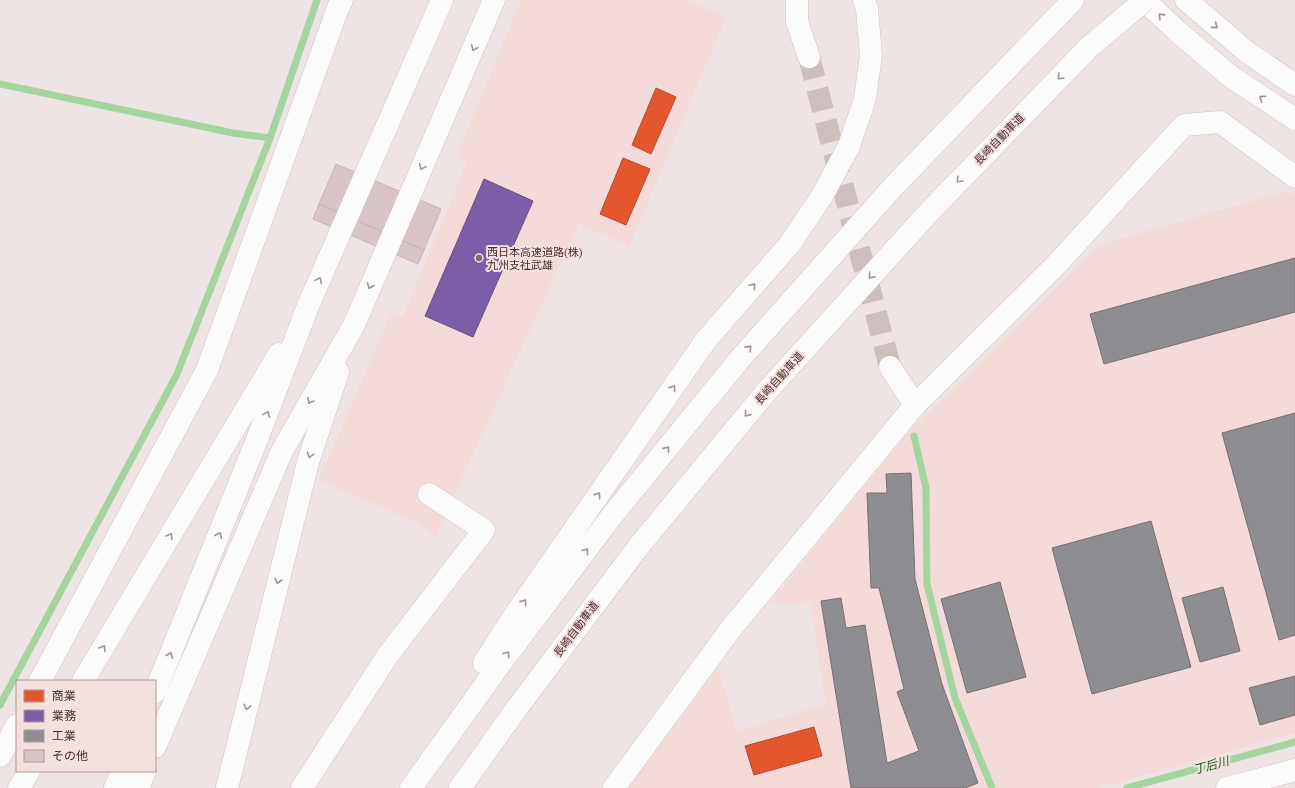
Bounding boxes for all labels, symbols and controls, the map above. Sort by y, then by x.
one-way arrow [1158,13,1166,21]
one-way arrow [1211,21,1218,28]
one-way arrow [471,43,479,51]
one-way arrow [1057,72,1064,80]
one-way arrow [1260,96,1267,103]
street label: 長崎自動車道 [971,110,1027,168]
one-way arrow [419,162,427,170]
one-way arrow [957,175,964,183]
place label: 西日本高速道路(株) 九州支社武雄 [487,245,583,272]
marker: 西日本高速道路(株) 九州支社武雄 [474,253,484,263]
one-way arrow [868,271,876,279]
one-way arrow [314,277,322,284]
one-way arrow [367,282,375,289]
one-way arrow [748,283,756,291]
one-way arrow [745,346,752,353]
street label: 長崎自動車道 [752,349,806,407]
one-way arrow [668,385,676,392]
one-way arrow [308,397,315,404]
one-way arrow [745,410,752,417]
one-way arrow [262,411,270,418]
one-way arrow [662,446,669,453]
one-way arrow [306,452,315,459]
one-way arrow [593,492,601,499]
one-way arrow [214,532,222,539]
one-way arrow [165,533,173,540]
one-way arrow [581,548,588,555]
one-way arrow [275,578,283,584]
street label: 長崎自動車道 [551,598,601,660]
one-way arrow [519,599,526,606]
one-way arrow [99,645,106,652]
one-way arrow [503,651,510,658]
one-way arrow [165,652,173,659]
legend [16,680,156,772]
text: 商業 [52,688,76,703]
one-way arrow [243,704,252,711]
text: 業務 [52,708,76,723]
text: 工業 [52,728,76,743]
text: その他 [52,748,88,763]
water label: 丁后川 [1192,753,1232,777]

